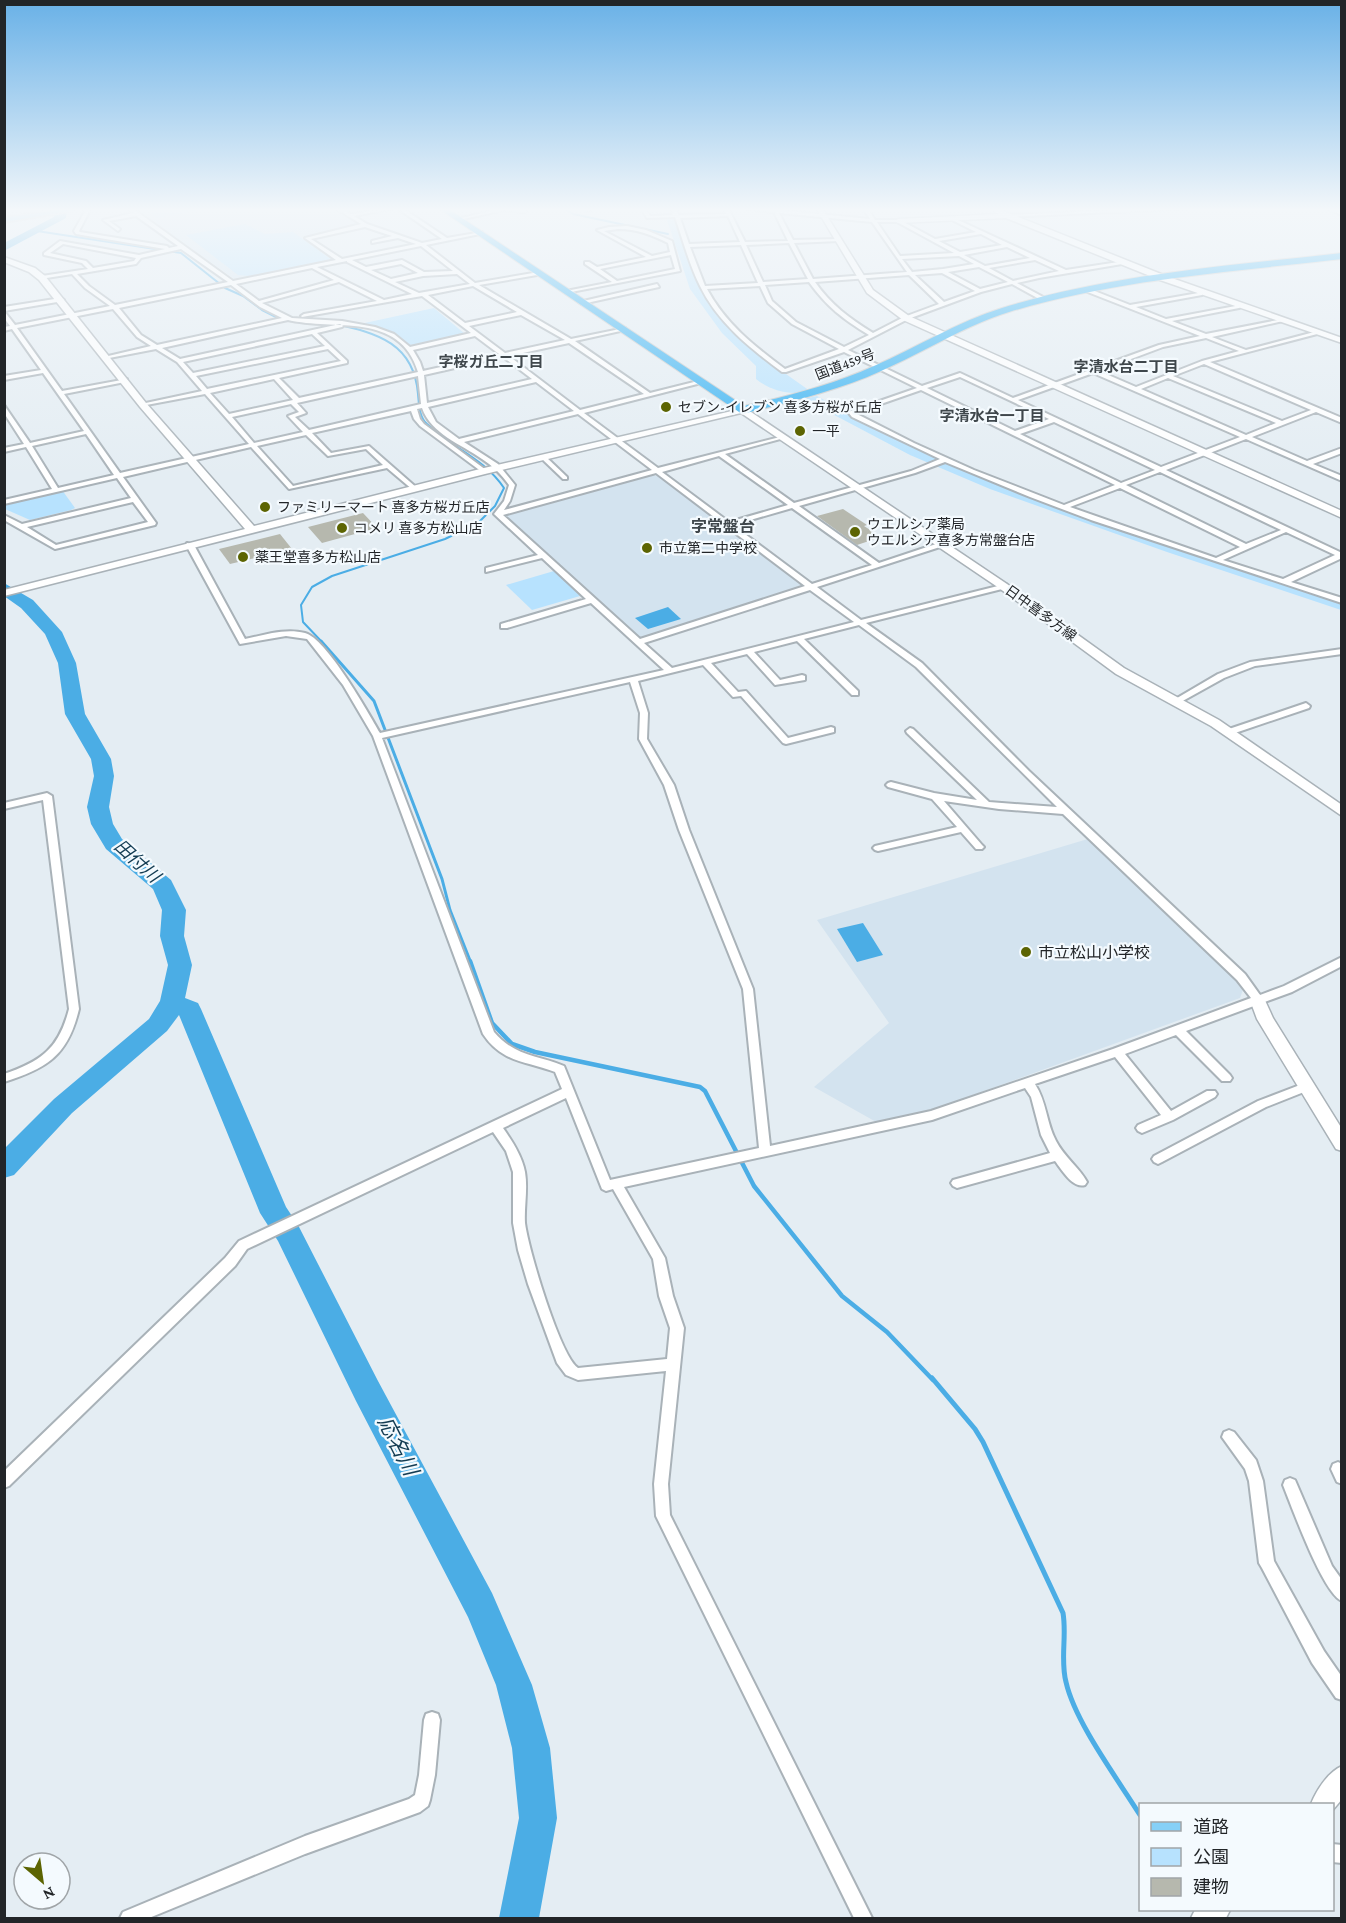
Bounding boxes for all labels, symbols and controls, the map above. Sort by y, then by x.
street label: 国道459号 [813,345,877,383]
district label: 字桜ガ丘二丁目 [438,354,544,370]
district label: 字清水台二丁目 [1073,359,1179,375]
place label: セブン-イレブン 喜多方桜が丘店 [678,399,882,415]
marker: セブン-イレブン 喜多方桜が丘店 [659,400,673,414]
district label: 字清水台一丁目 [939,408,1045,424]
place label: 一平 [812,423,840,439]
marker: 一平 [793,424,807,438]
place label: ファミリーマート 喜多方桜ガ丘店 [277,499,490,515]
marker: ファミリーマート 喜多方桜ガ丘店 [258,500,272,514]
place label: ウエルシア薬局 ウエルシア喜多方常盤台店 [867,516,1035,548]
district label: 字常盤台 [691,518,755,535]
place label: コメリ 喜多方松山店 [354,520,483,536]
marker: コメリ 喜多方松山店 [335,521,349,535]
marker: ウエルシア薬局 ウエルシア喜多方常盤台店 [848,525,862,539]
place label: 市立第二中学校 [659,540,757,556]
marker: 市立第二中学校 [640,541,654,555]
place label: 薬王堂喜多方松山店 [255,549,381,565]
marker: 薬王堂喜多方松山店 [236,550,250,564]
street label: 日中喜多方線 [1002,582,1080,644]
water label: 田付川 [110,836,165,888]
place label: 市立松山小学校 [1038,944,1150,961]
marker: 市立松山小学校 [1019,945,1033,959]
water label: 応名川 [373,1412,424,1481]
legend [1139,1803,1334,1911]
text: 道路 [1193,1817,1229,1837]
text: 公園 [1193,1847,1229,1867]
north arrow [12,1851,72,1911]
text: 建物 [1193,1877,1229,1897]
text: N [40,1884,58,1904]

